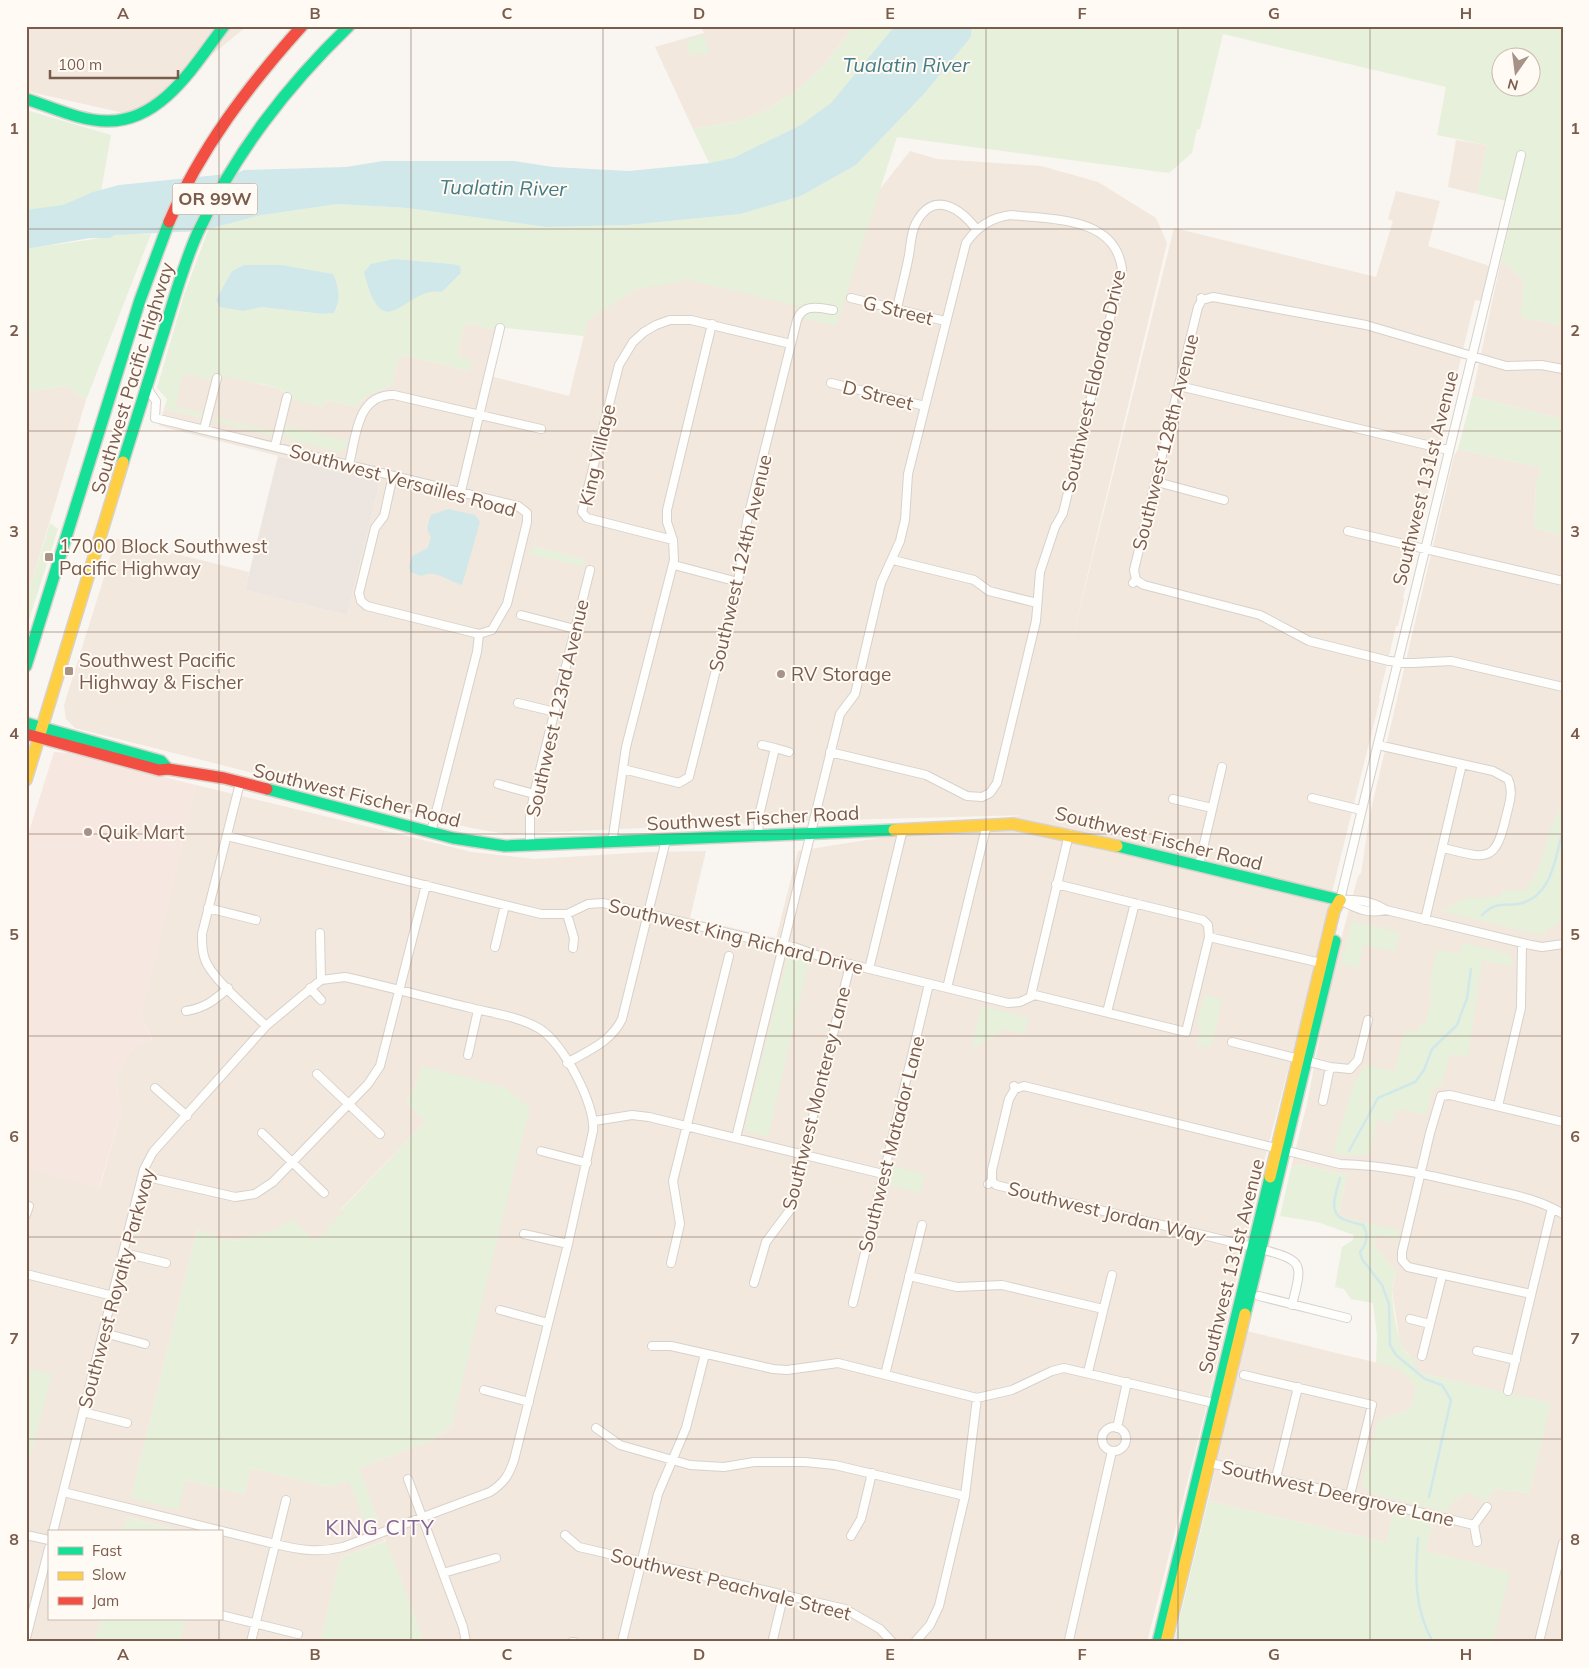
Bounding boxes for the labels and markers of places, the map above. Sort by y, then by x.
place label: 17000 Block Southwest Pacific Highway [59,534,268,580]
marker: 17000 Block Southwest Pacific Highway [43,551,55,563]
place label: Southwest Pacific Highway & Fischer [79,648,243,694]
place label: RV Storage [791,662,891,686]
marker: Southwest Pacific Highway & Fischer [63,665,75,677]
marker: RV Storage [775,668,787,680]
place label: Quik Mart [98,820,185,844]
marker: Quik Mart [82,826,94,838]

